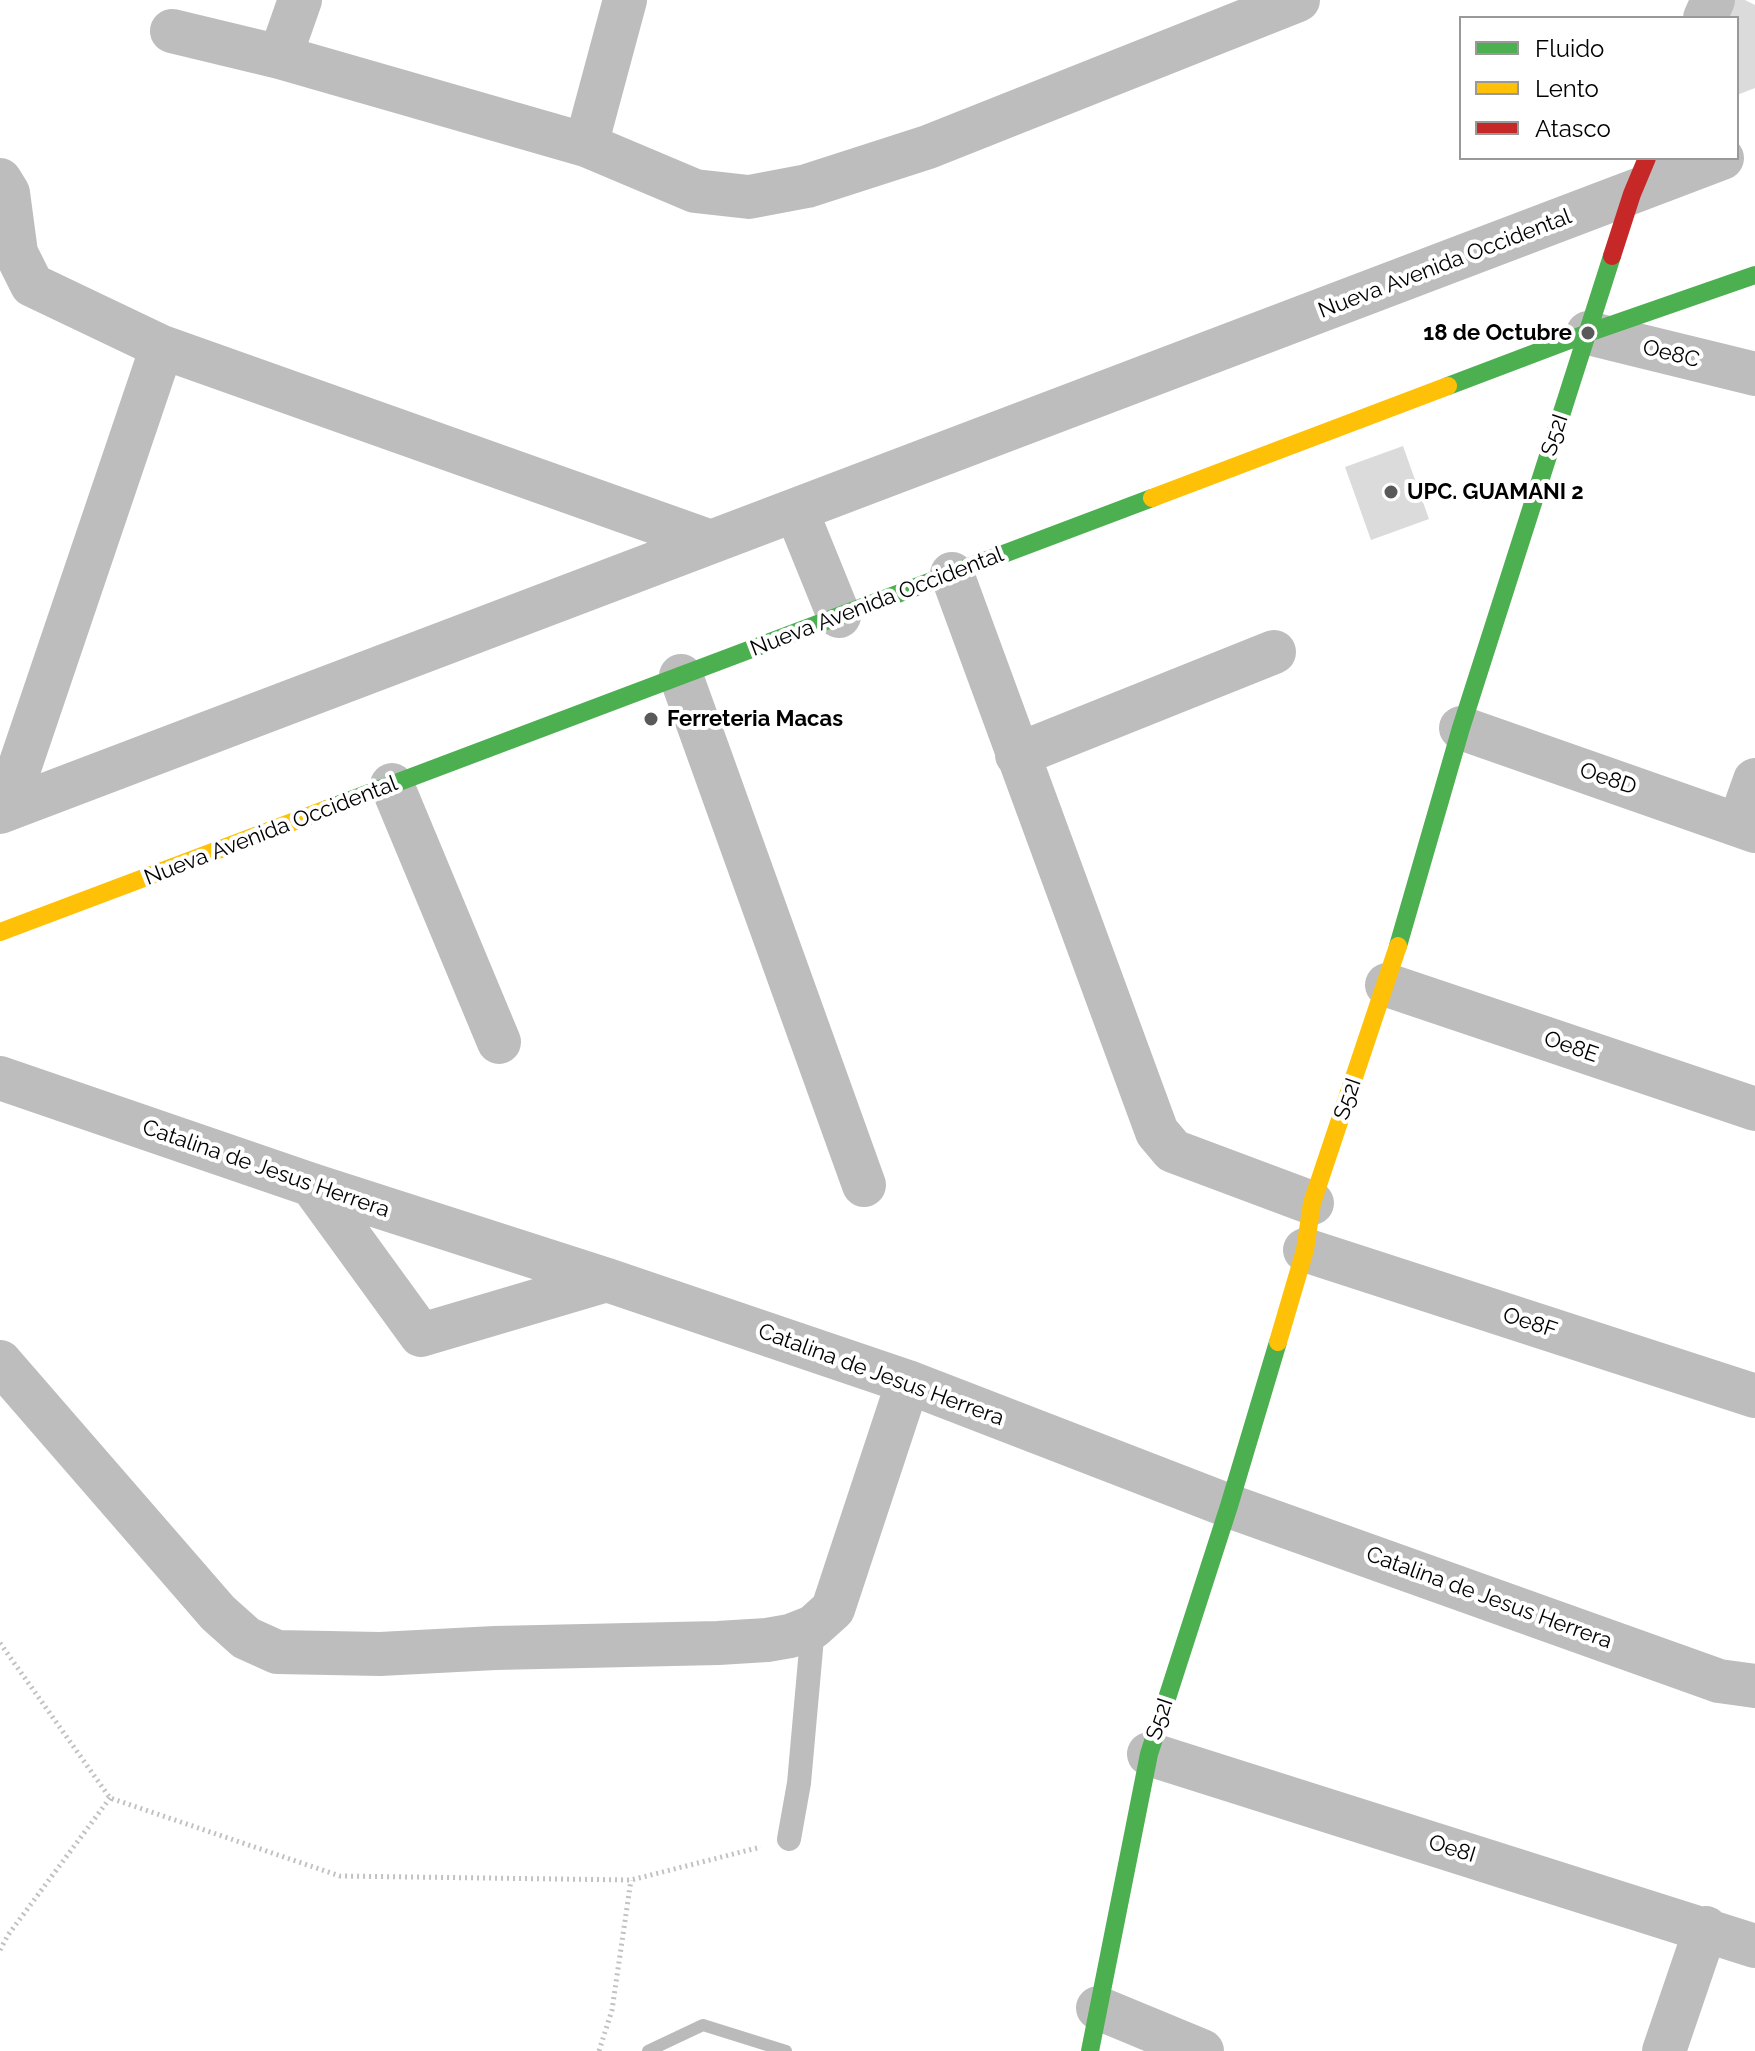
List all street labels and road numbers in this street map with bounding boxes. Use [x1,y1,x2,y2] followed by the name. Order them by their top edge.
[1315,203,1575,325] street label: Nueva Avenida Occidental
[1640,334,1702,374] street label: Oe8C
[1536,411,1574,459] street label: S52I
[747,541,1007,663] street label: Nueva Avenida Occidental
[1576,757,1640,801] street label: Oe8D
[141,770,401,892] street label: Nueva Avenida Occidental
[1540,1025,1602,1069] street label: Oe8E
[1329,1075,1367,1123] street label: S52I
[139,1114,393,1224] street label: Catalina de Jesus Herrera
[1500,1302,1560,1344] street label: Oe8F
[754,1318,1008,1432] street label: Catalina de Jesus Herrera
[1362,1541,1616,1655] street label: Catalina de Jesus Herrera
[1141,1695,1179,1743] street label: S52I
[1425,1829,1479,1869] street label: Oe8I

